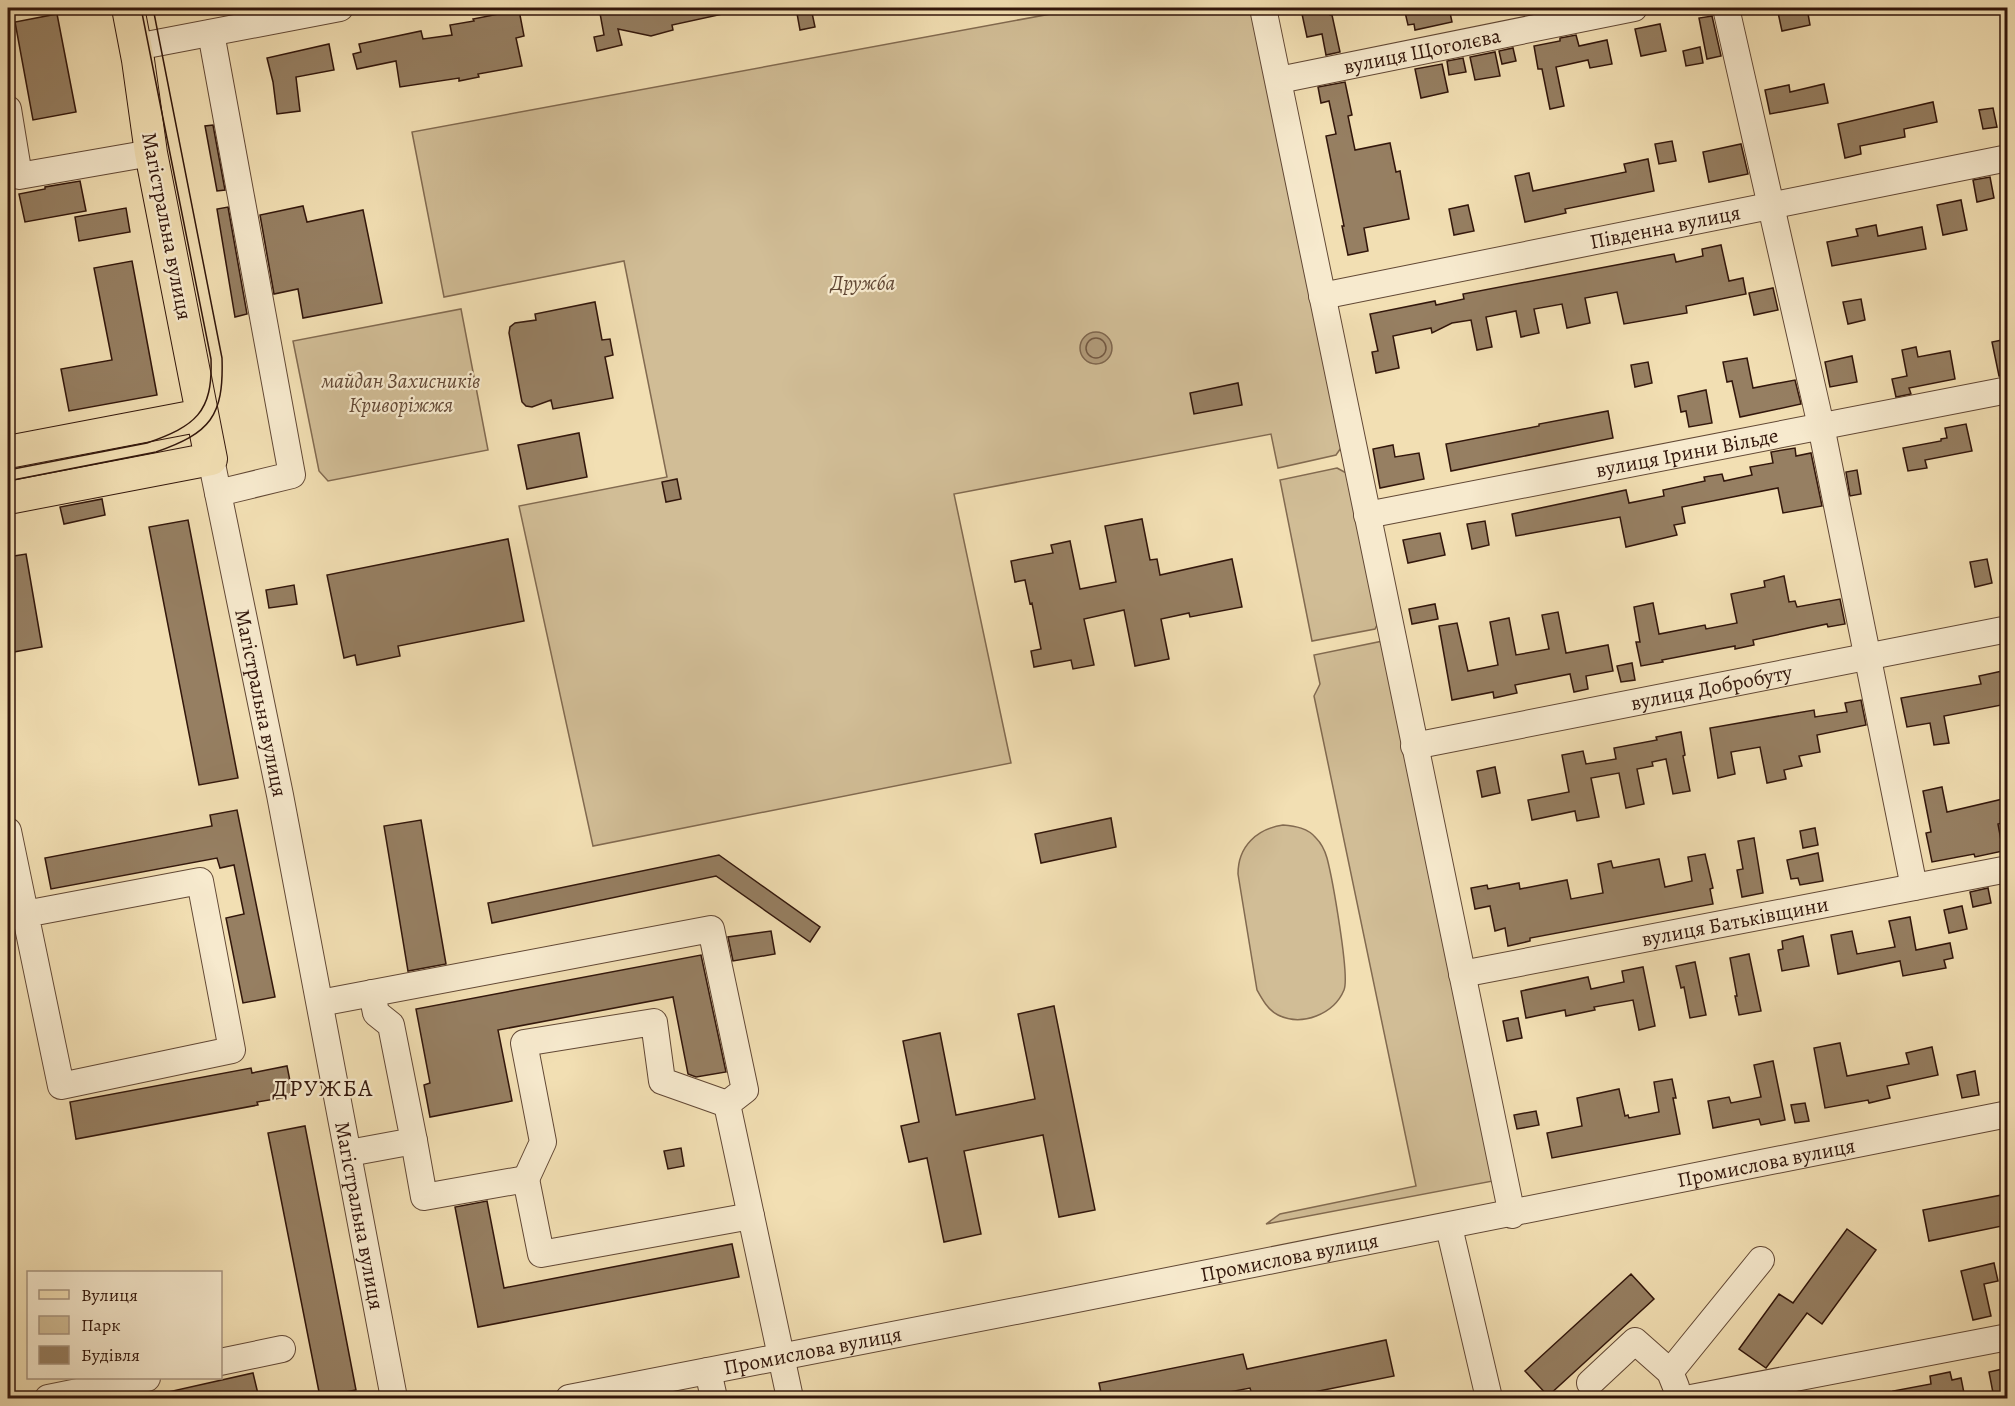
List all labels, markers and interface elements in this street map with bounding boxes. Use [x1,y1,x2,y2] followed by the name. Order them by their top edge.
[1341,21,1503,81] street label: вулиця Щоголєва
[135,130,199,322] street label: Магістральна вулиця
[1587,198,1743,256] street label: Південна вулиця
[829,269,896,297] park label: Дружба
[321,367,480,419] park label: майдан Захисників Криворіжжя
[1593,421,1781,484] street label: вулиця Ірини Вільде
[228,607,294,799] street label: Магістральна вулиця
[1628,658,1795,717] street label: вулиця Добробуту
[1639,890,1831,953] street label: вулиця Батьківщини
[272,1072,374,1104] district label: ДРУЖБА
[328,1119,391,1312] street label: Магістральна вулиця
[1675,1131,1858,1194] street label: Промислова вулиця
[1198,1226,1381,1289] street label: Промислова вулиця
[27,1271,222,1379] legend
[81,1283,138,1307] text: Вулиця
[81,1313,121,1337] text: Парк
[721,1320,904,1382] street label: Промислова вулиця
[81,1343,140,1367] text: Будівля

